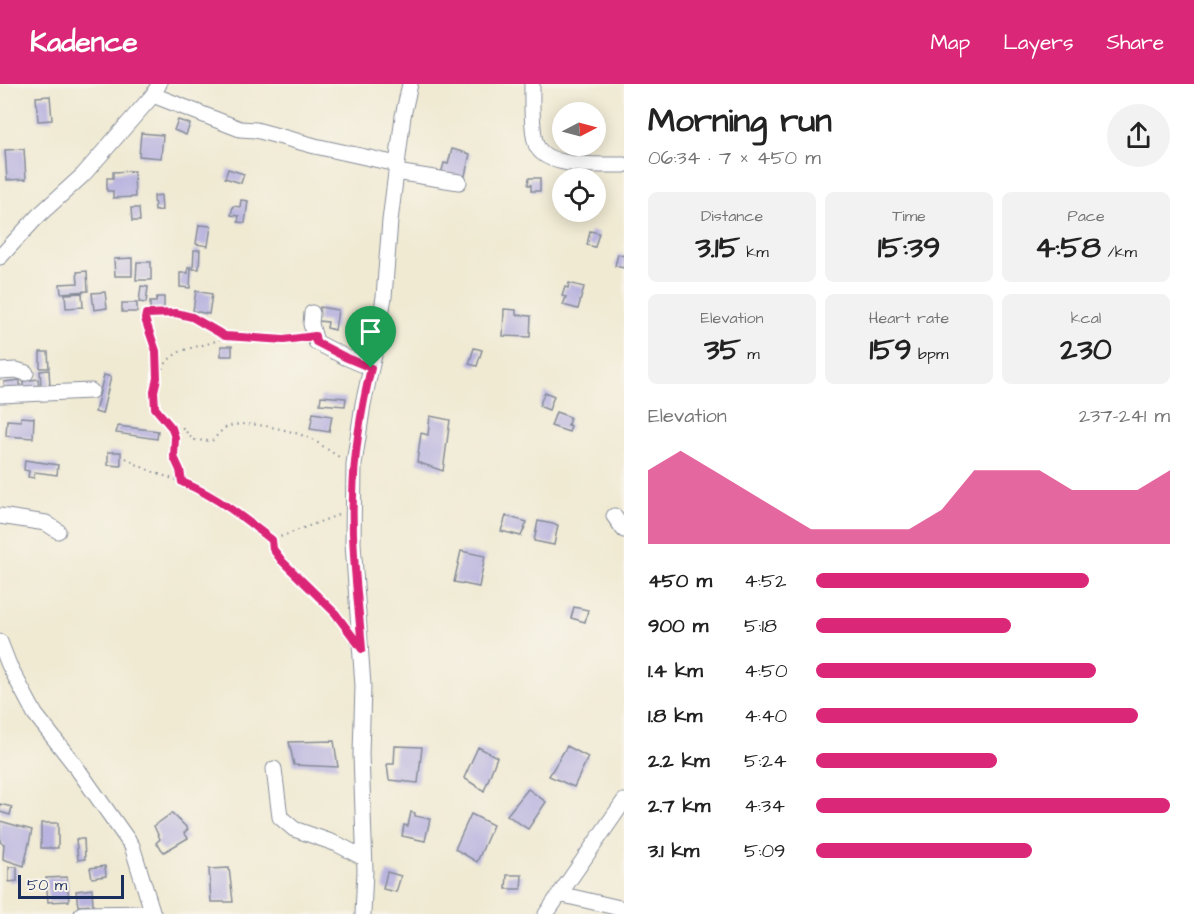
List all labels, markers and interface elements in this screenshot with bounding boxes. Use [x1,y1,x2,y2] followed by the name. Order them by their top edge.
[30,23,138,62] text: Kadence
[930,28,970,57] text: Map
[1003,28,1073,57] text: Layers
[1106,28,1164,57] text: Share
[648,98,832,144] text: Morning run
[552,102,606,156] north arrow
[552,102,606,222] map controls
[1107,104,1170,167] button: share
[648,144,821,172] text: 06:34 · 7 × 450 m
[552,168,606,222] button: locate
[701,205,763,227] text: Distance
[892,205,926,227] text: Time
[1067,205,1105,227] text: Pace
[695,227,740,269] text: 3.15
[878,227,940,269] text: 15:39
[1035,227,1101,269] text: 4:58
[740,241,769,263] text: km
[1101,241,1137,263] text: /km
[345,306,396,368] pin
[701,307,763,329] text: Elevation
[869,307,949,329] text: Heart rate
[1071,307,1101,329] text: kcal
[354,315,387,348] icon: arrive
[704,329,741,371] text: 35
[870,329,912,371] text: 159
[1060,329,1112,371] text: 230
[741,343,760,365] text: m
[912,343,948,365] text: bpm
[648,402,727,430] text: Elevation
[1079,402,1170,430] text: 237–241 m
[648,567,712,595] text: 450 m
[744,567,787,595] text: 4:52
[648,612,708,640] text: 900 m
[744,612,777,640] text: 5:18
[648,657,703,685] text: 1.4 km
[744,657,788,685] text: 4:50
[648,702,702,730] text: 1.8 km
[744,702,787,730] text: 4:40
[648,747,710,775] text: 2.2 km
[744,747,787,775] text: 5:24
[648,792,710,820] text: 2.7 km
[744,792,785,820] text: 4:34
[648,837,699,865] text: 3.1 km
[744,837,786,865] text: 5:09
[18,872,124,900] scale bar
[27,874,67,896] text: 50 m

